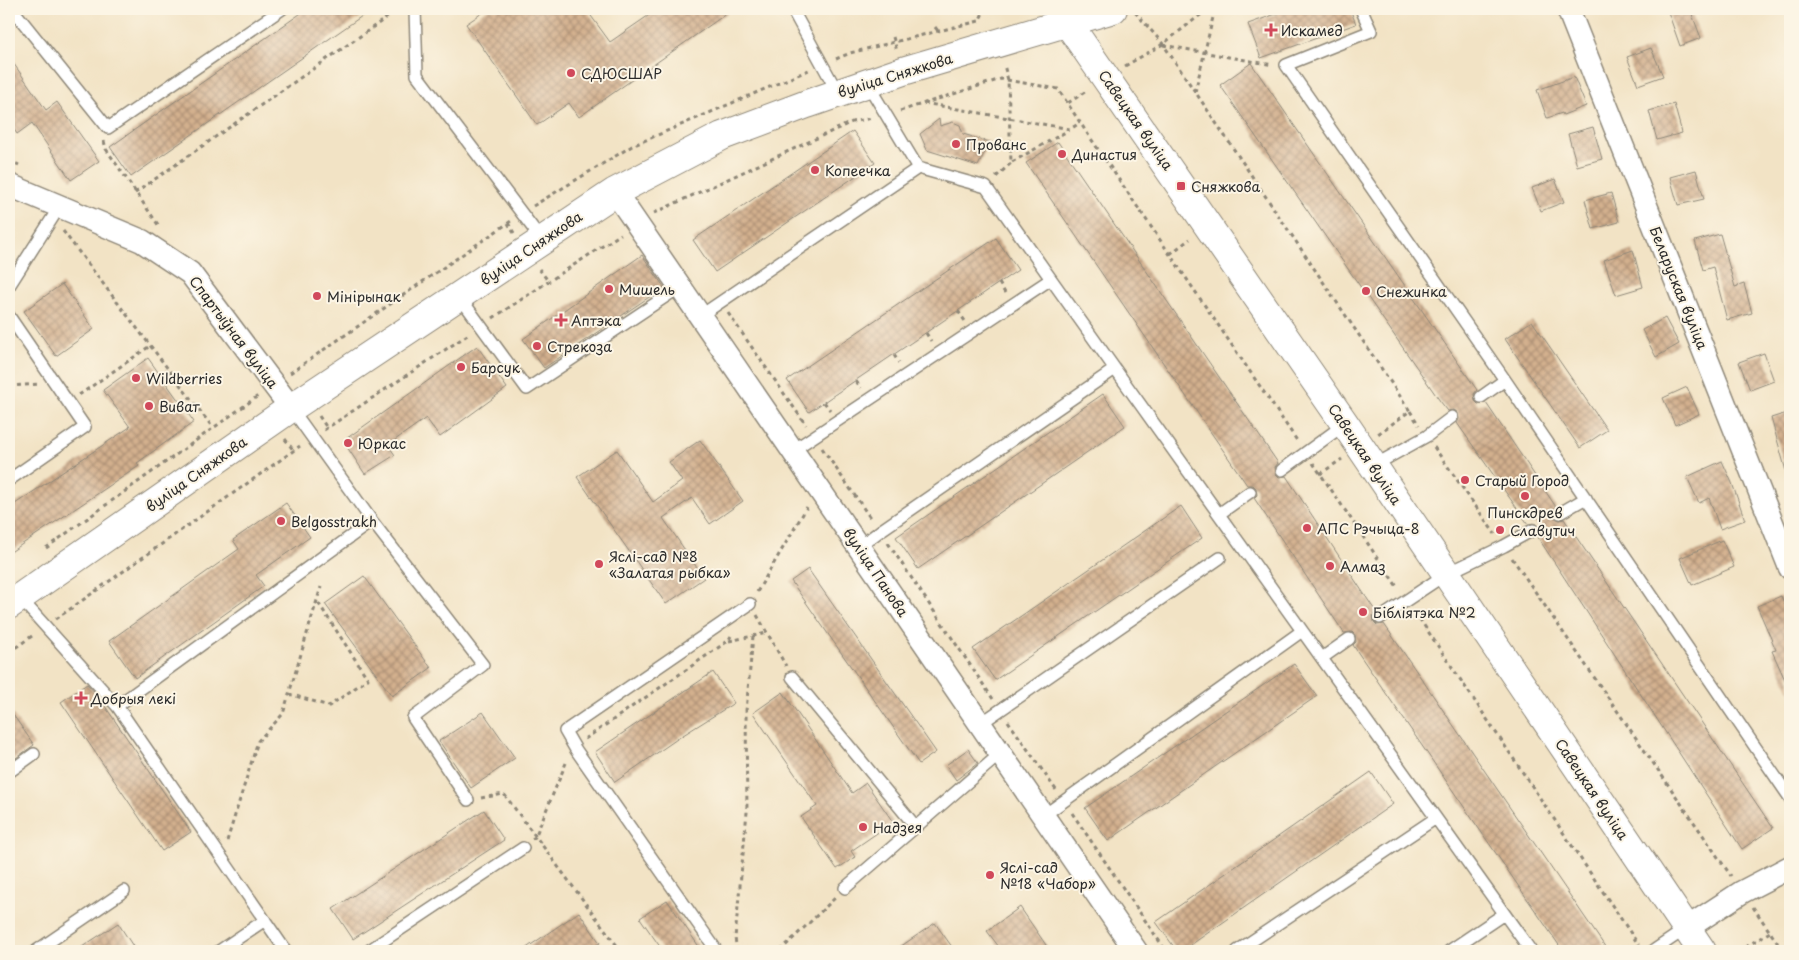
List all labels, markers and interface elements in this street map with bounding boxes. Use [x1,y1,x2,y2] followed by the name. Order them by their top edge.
[1281,20,1343,41] place label: Искамед
[1265,24,1277,36] marker: Искамед
[835,47,955,102] street label: вуліца Сняжкова
[581,63,662,84] place label: СДЮСШАР
[1094,66,1179,175] street label: Савецкая вуліца
[565,67,577,79] marker: СДЮСШАР
[966,134,1026,155] place label: Прованс
[950,138,962,150] marker: Прованс
[1071,144,1137,165] place label: Династия
[1056,148,1068,160] marker: Династия
[825,160,891,181] place label: Копеечка
[809,164,821,176] marker: Копеечка
[1191,176,1260,197] place label: Сняжкова
[1175,180,1187,192] marker: Сняжкова
[476,206,587,290] street label: вуліца Сняжкова
[1645,223,1713,353] street label: Беларуская вуліца
[185,271,284,393] street label: Спартыўная вуліца
[619,279,675,300] place label: Мишель
[1376,281,1447,302] place label: Снежинка
[603,283,615,295] marker: Мишель
[1360,285,1372,297] marker: Снежинка
[327,286,401,307] place label: Мінірынак
[311,290,323,302] marker: Мінірынак
[571,310,621,331] place label: Аптэка
[555,314,567,326] marker: Аптэка
[547,336,612,357] place label: Стрекоза
[531,340,543,352] marker: Стрекоза
[471,357,521,378] place label: Барсук
[455,361,467,373] marker: Барсук
[146,368,222,389] place label: Wildberries
[130,372,142,384] marker: Wildberries
[159,396,201,417] place label: Виват
[1323,399,1407,509] street label: Савецкая вуліца
[143,400,155,412] marker: Виват
[141,431,251,517] street label: вуліца Сняжкова
[358,433,406,454] place label: Юркас
[342,437,354,449] marker: Юркас
[1475,470,1569,491] place label: Старый Город
[1459,474,1471,486] marker: Старый Город
[1519,490,1531,502] marker: Пинскдрев
[1487,502,1563,523] place label: Пинскдрев
[291,511,377,532] place label: Belgosstrakh
[275,515,287,527] marker: Belgosstrakh
[1317,518,1419,539] place label: АПС Рэчыца-8
[1510,520,1575,541] place label: Славутич
[1301,522,1313,534] marker: АПС Рэчыца-8
[838,523,914,621] street label: вуліца Панова
[1494,524,1506,536] marker: Славутич
[609,546,731,583] place label: Яслі-сад №8 «Залатая рыбка»
[1340,556,1386,577] place label: Алмаз
[593,558,605,570] marker: Яслі-сад №8 «Залатая рыбка»
[1324,560,1336,572] marker: Алмаз
[1373,602,1476,623] place label: Бібліятэка №2
[1357,606,1369,618] marker: Бібліятэка №2
[90,688,176,709] place label: Добрыя лекі
[75,692,87,704] marker: Добрыя лекі
[1550,734,1634,844] street label: Савецкая вуліца
[873,817,922,838] place label: Надзея
[857,821,869,833] marker: Надзея
[1000,857,1096,894] place label: Яслі-сад №18 «Чабор»
[984,869,996,881] marker: Яслі-сад №18 «Чабор»

